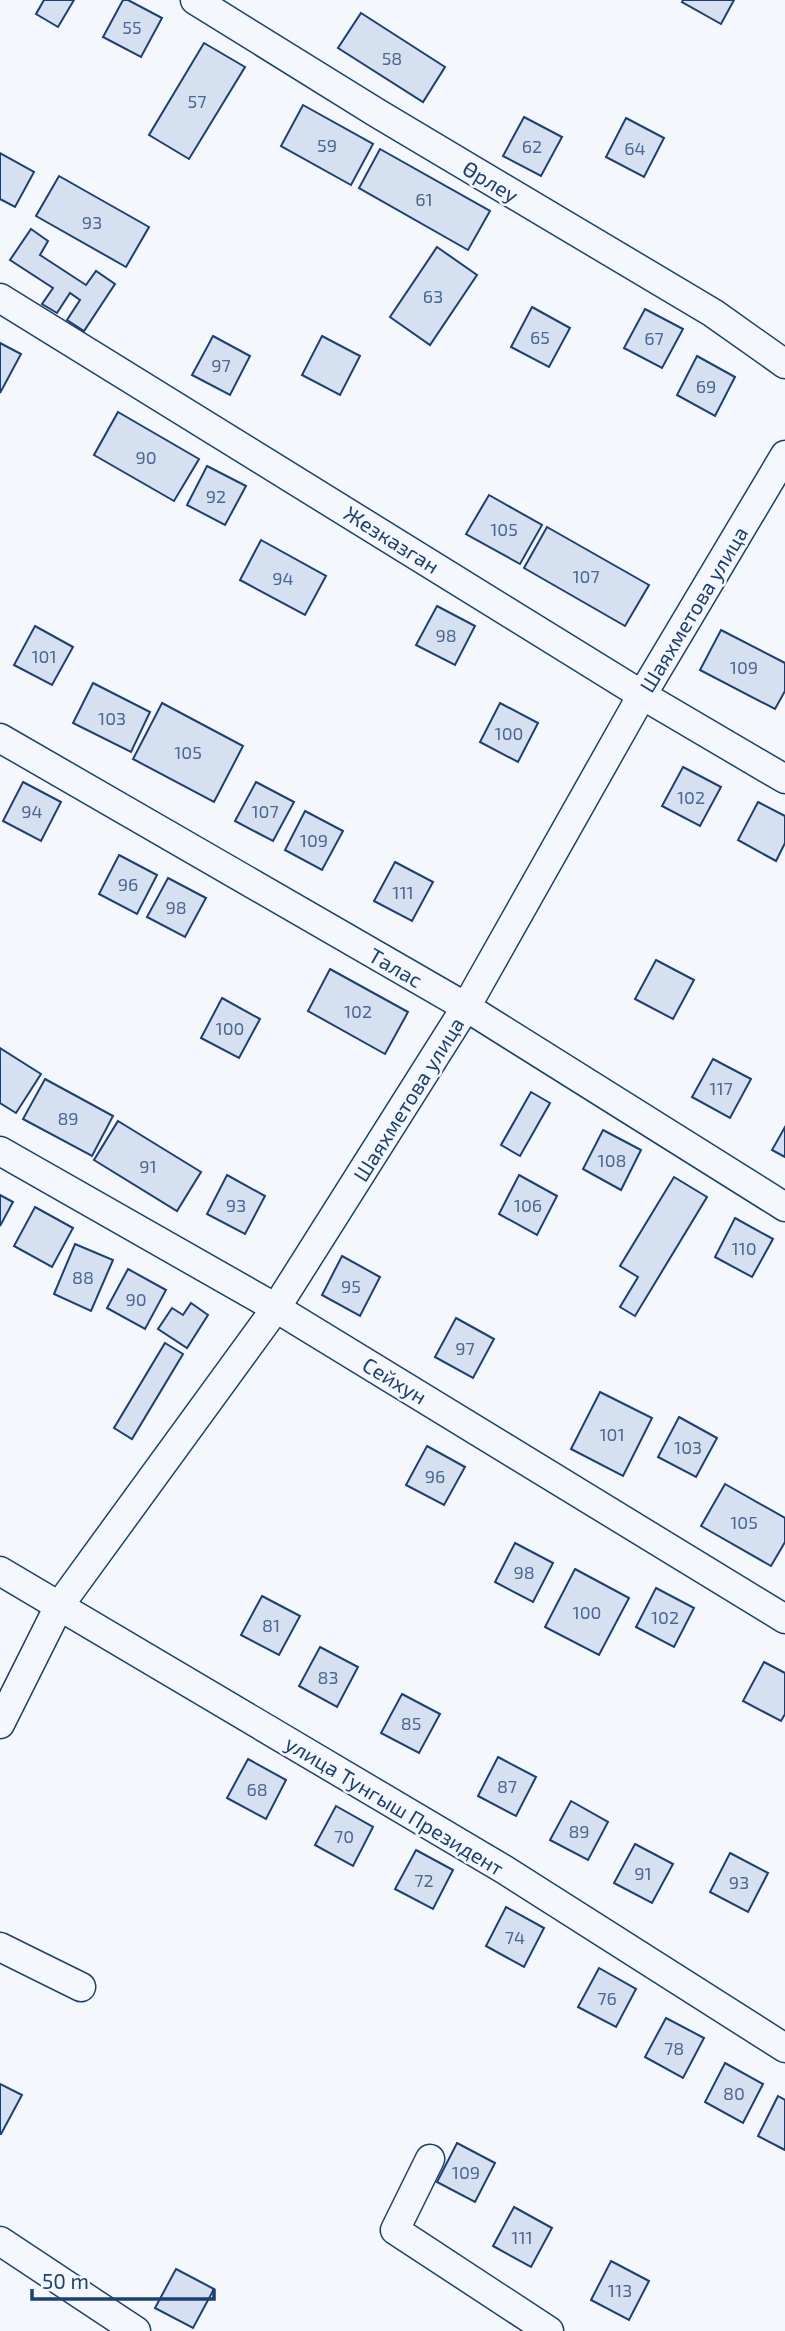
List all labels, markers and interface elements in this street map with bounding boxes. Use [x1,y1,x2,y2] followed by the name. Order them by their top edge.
[122,16,142,38] house number: 55
[382,47,402,69] house number: 58
[188,90,206,112] house number: 57
[317,134,337,156] house number: 59
[522,135,542,157] house number: 62
[624,137,646,159] house number: 64
[458,155,523,208] street label: Өрлеу
[415,188,433,210] house number: 61
[82,211,102,233] house number: 93
[423,285,443,307] house number: 63
[530,326,550,348] house number: 65
[644,327,664,349] house number: 67
[211,354,231,376] house number: 97
[696,375,716,397] house number: 69
[135,446,157,468] house number: 90
[206,485,226,507] house number: 92
[340,500,444,578] street label: Жезказган
[490,518,518,540] house number: 105
[634,522,753,697] street label: Шаяхметова улица
[572,565,600,587] house number: 107
[272,567,294,589] house number: 94
[435,624,457,646] house number: 98
[31,645,57,667] house number: 101
[730,656,758,678] house number: 109
[98,707,126,729] house number: 103
[495,722,523,744] house number: 100
[174,741,202,763] house number: 105
[677,786,705,808] house number: 102
[21,800,43,822] house number: 94
[251,800,279,822] house number: 107
[300,829,328,851] house number: 109
[118,873,138,895] house number: 96
[392,881,414,903] house number: 111
[165,896,187,918] house number: 98
[365,942,427,992] street label: Талас
[344,1000,372,1022] house number: 102
[347,1012,470,1186] street label: Шаяхметова улица
[216,1017,244,1039] house number: 100
[709,1077,733,1099] house number: 117
[57,1107,79,1129] house number: 89
[598,1149,626,1171] house number: 108
[139,1155,157,1177] house number: 91
[226,1194,246,1216] house number: 93
[514,1194,542,1216] house number: 106
[731,1237,757,1259] house number: 110
[72,1266,94,1288] house number: 88
[341,1275,361,1297] house number: 95
[125,1288,147,1310] house number: 90
[455,1337,475,1359] house number: 97
[358,1351,431,1410] street label: Сейхун
[599,1423,625,1445] house number: 101
[674,1436,702,1458] house number: 103
[425,1465,445,1487] house number: 96
[730,1511,758,1533] house number: 105
[513,1561,535,1583] house number: 98
[573,1601,601,1623] house number: 100
[651,1606,679,1628] house number: 102
[262,1614,280,1636] house number: 81
[318,1666,338,1688] house number: 83
[401,1712,421,1734] house number: 85
[281,1730,509,1881] street label: улица Тунгыш Президент
[497,1775,517,1797] house number: 87
[246,1778,268,1800] house number: 68
[568,1820,590,1842] house number: 89
[334,1825,354,1847] house number: 70
[634,1862,652,1884] house number: 91
[414,1869,434,1891] house number: 72
[729,1871,749,1893] house number: 93
[505,1926,525,1948] house number: 74
[597,1987,617,2009] house number: 76
[664,2037,684,2059] house number: 78
[723,2082,745,2104] house number: 80
[452,2161,480,2183] house number: 109
[511,2226,533,2248] house number: 111
[32,2258,214,2302] scale bar
[42,2268,89,2293] text: 50 m
[608,2279,632,2301] house number: 113

